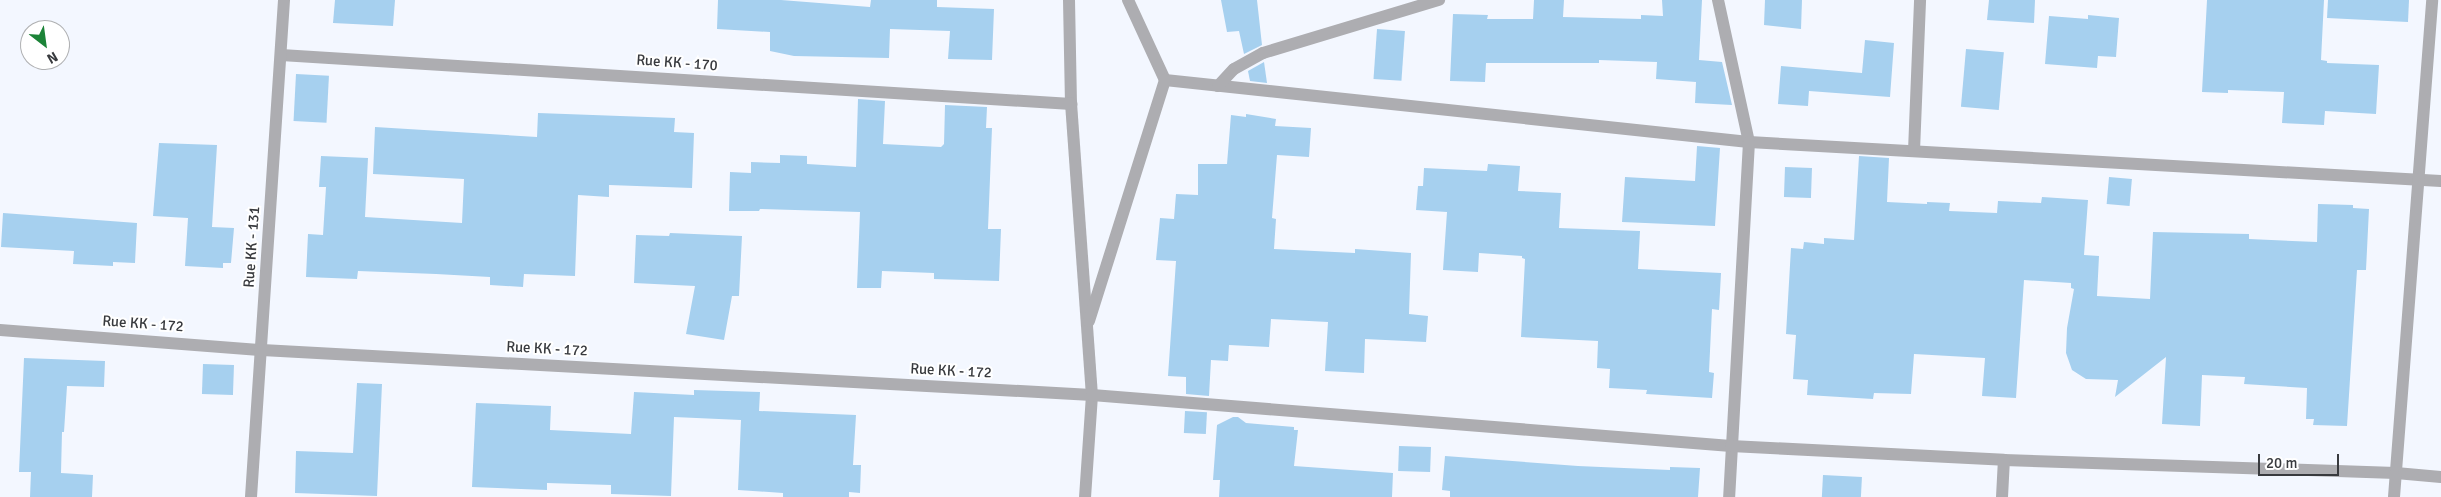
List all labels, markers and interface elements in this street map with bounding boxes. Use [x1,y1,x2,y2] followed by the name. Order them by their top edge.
[20,20,70,70] north arrow
[44,48,61,67] text: N
[636,51,718,75] street label: Rue KK - 170
[240,206,264,288] street label: Rue KK - 131
[102,312,184,336] street label: Rue KK - 172
[506,338,588,360] street label: Rue KK - 172
[910,360,992,382] street label: Rue KK - 172
[2261,444,2342,476] scale bar
[2266,454,2297,472] text: 20 m

